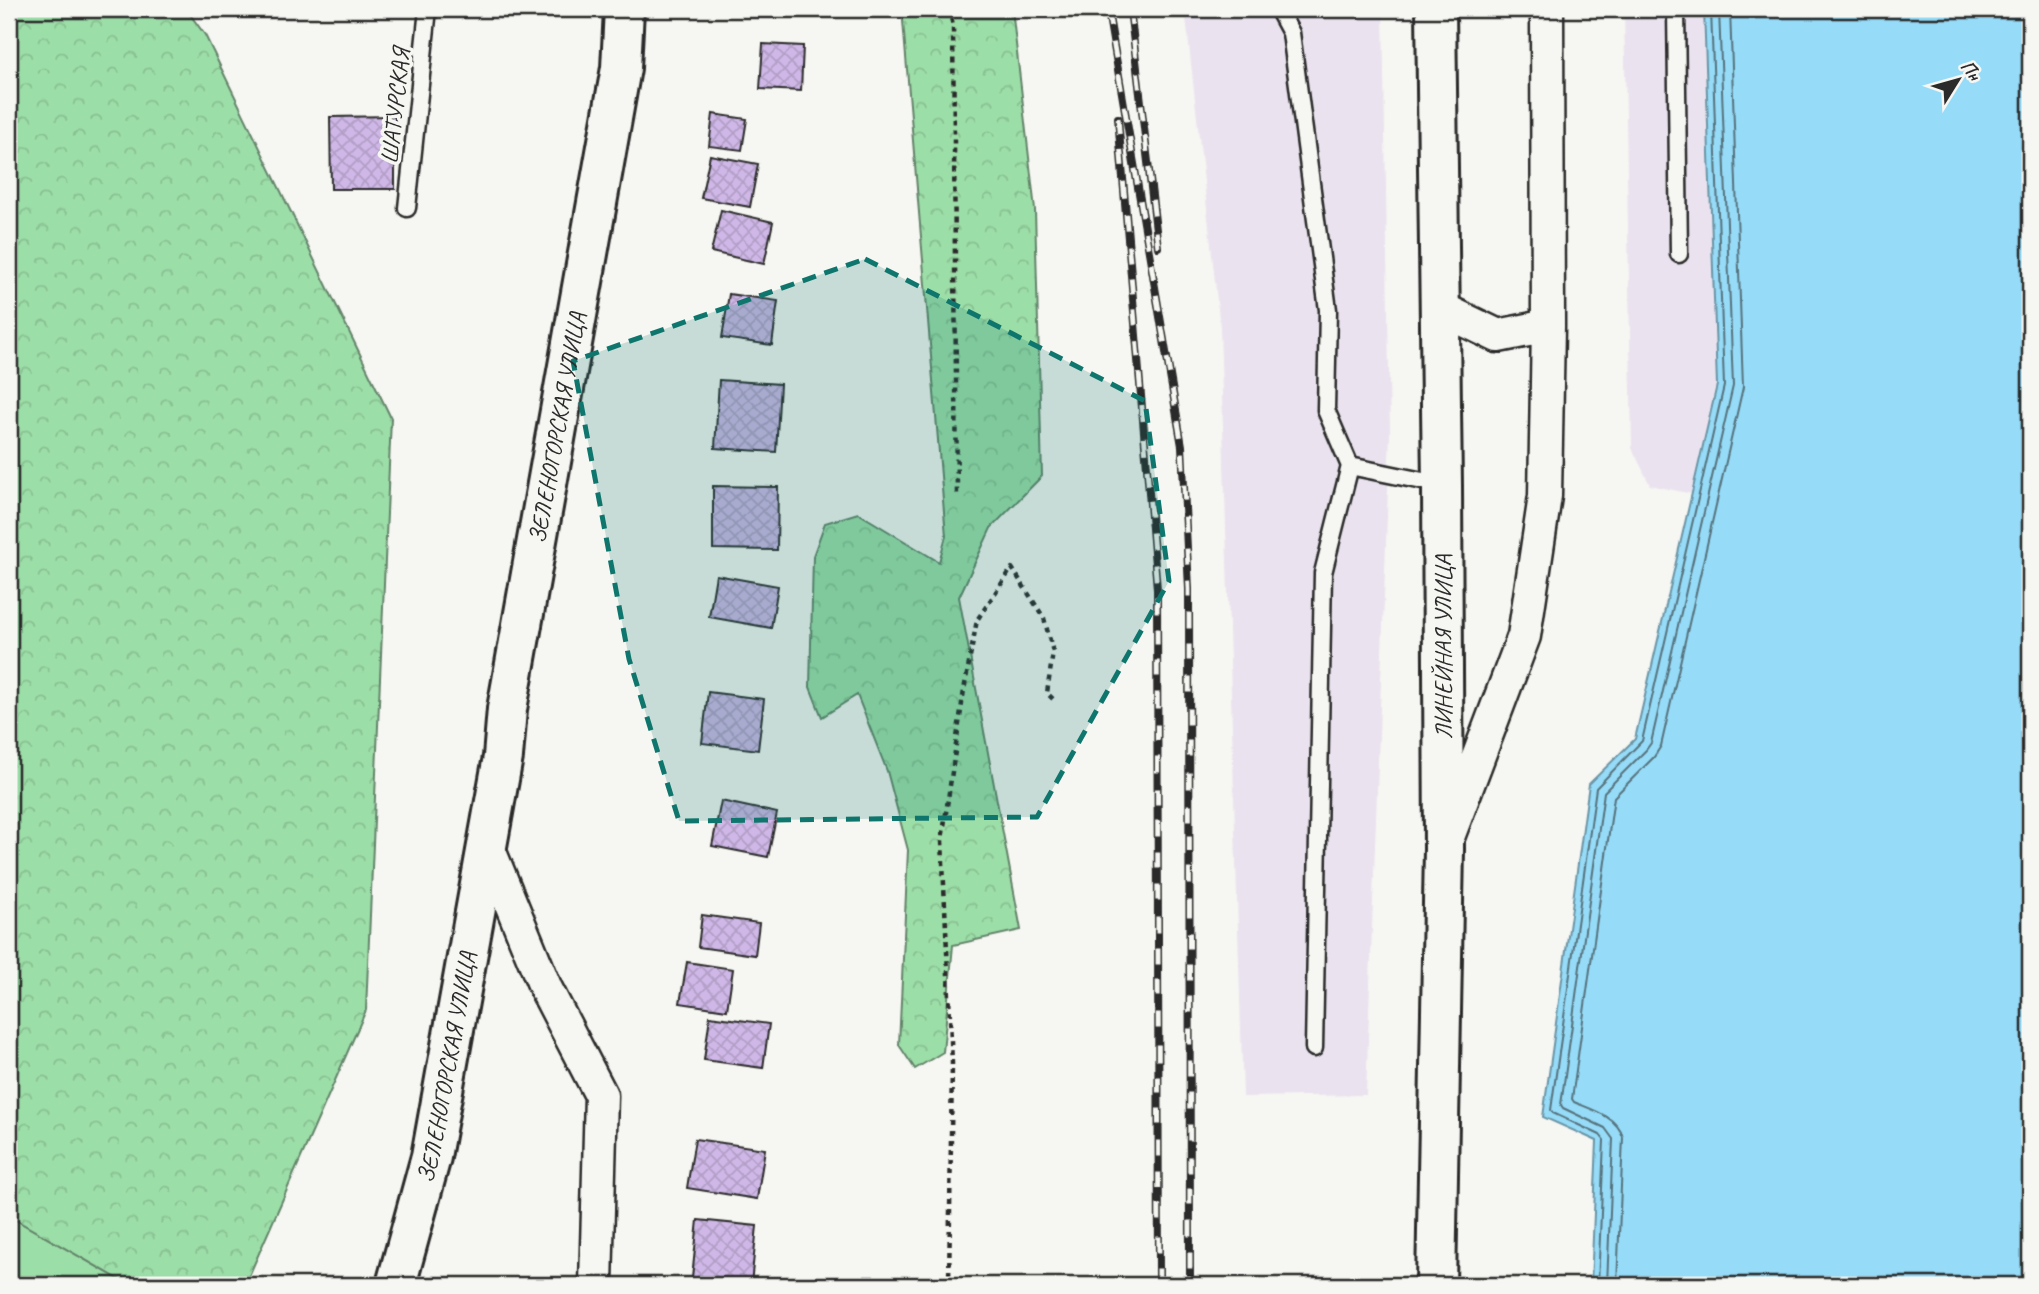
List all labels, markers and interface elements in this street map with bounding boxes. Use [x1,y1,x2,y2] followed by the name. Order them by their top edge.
[374,43,416,165] street label: ШАТУРСКАЯ
[1924,46,1994,116] north arrow
[1955,55,1987,87] text: Пн
[522,309,592,546] street label: ЗЕЛЕНОГОРСКАЯ УЛИЦА
[1428,554,1458,739] street label: ЛИНЕЙНАЯ УЛИЦА
[410,948,483,1186] street label: ЗЕЛЕНОГОРСКАЯ УЛИЦА

